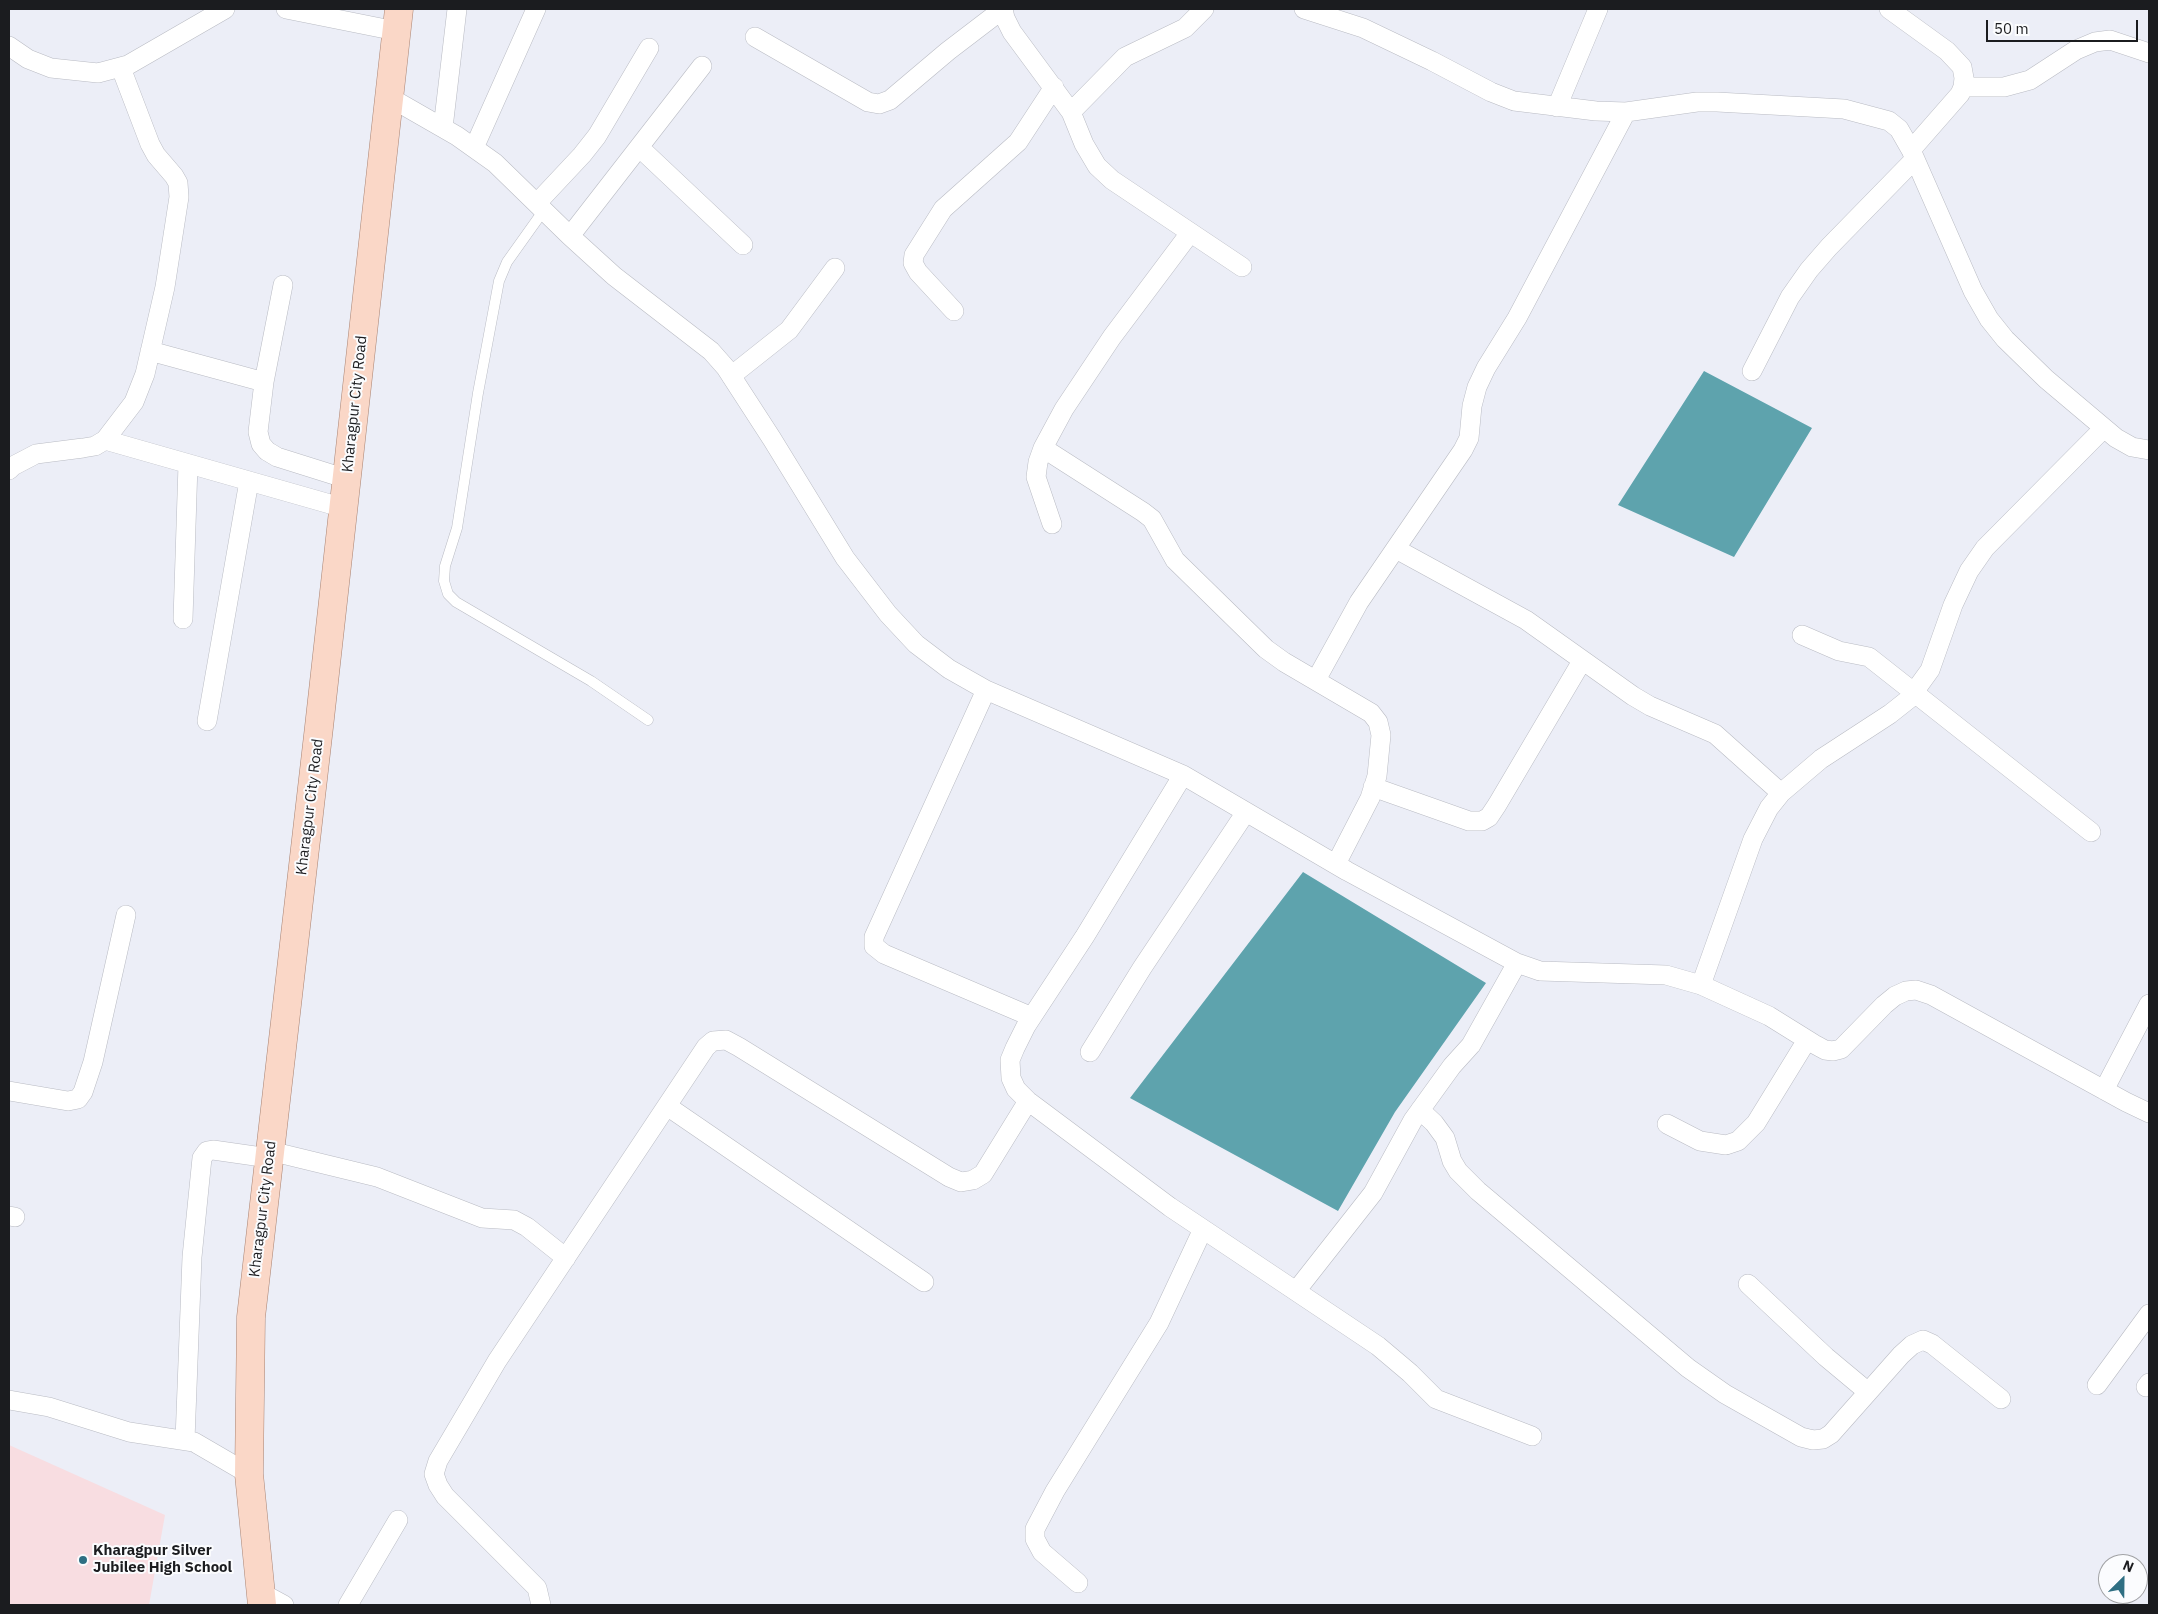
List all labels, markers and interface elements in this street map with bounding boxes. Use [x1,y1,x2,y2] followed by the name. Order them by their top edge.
[1988,10,2140,42] scale bar
[1994,19,2029,38] text: 50 m
[339,335,371,473] street label: Kharagpur City Road
[293,738,327,876] street label: Kharagpur City Road
[246,1140,280,1278] street label: Kharagpur City Road
[93,1542,232,1577] place label: Kharagpur Silver Jubilee High School
[77,1554,89,1566] marker: Kharagpur Silver Jubilee High School
[2098,1554,2148,1604] north arrow
[2120,1556,2137,1576] text: N

